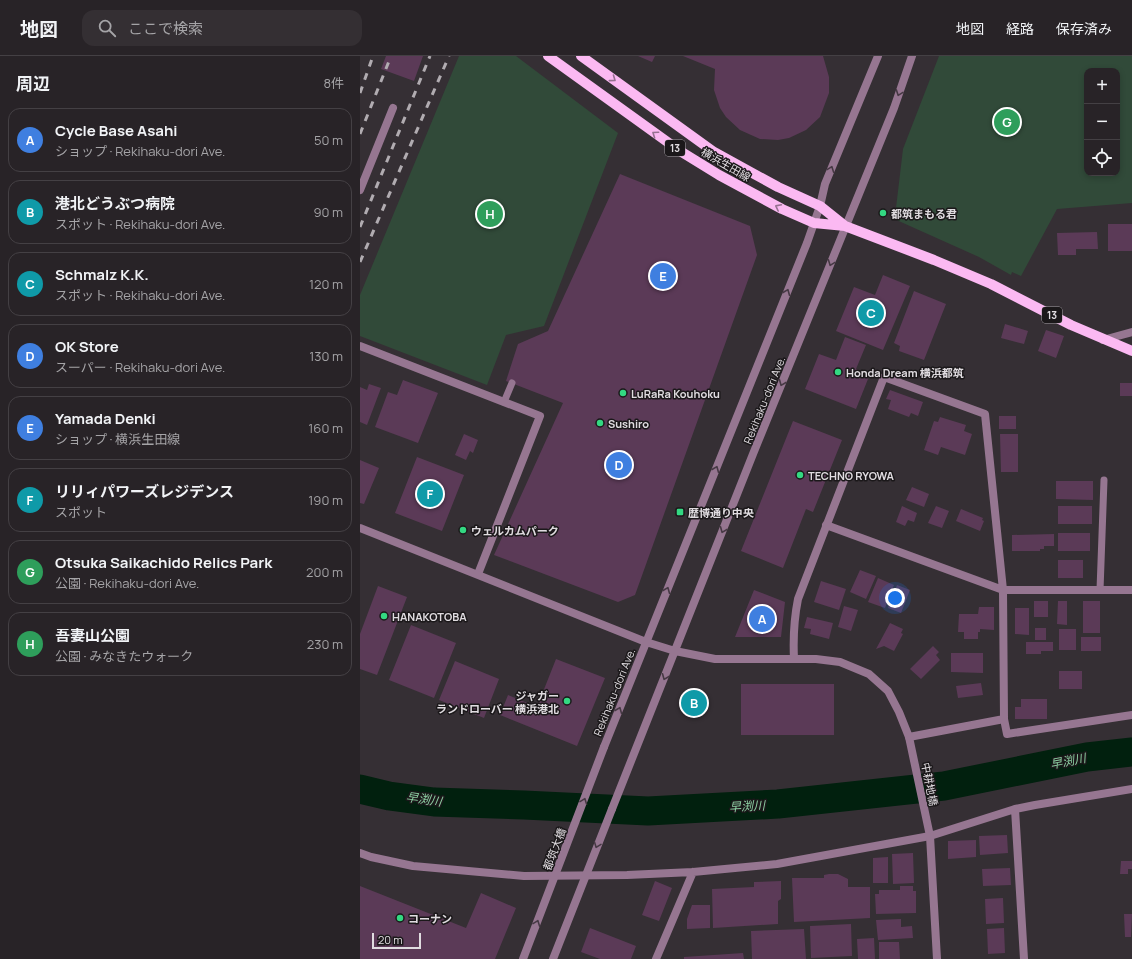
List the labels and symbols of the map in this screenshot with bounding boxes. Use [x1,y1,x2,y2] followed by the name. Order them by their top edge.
[608,74,615,81] one-way arrow
[895,89,904,96] one-way arrow
[994,107,1020,137] pin: G
[652,131,659,138] one-way arrow
[665,140,685,156] road number: 13
[698,144,754,184] street label: 横浜生田線
[827,165,835,172] one-way arrow
[477,199,503,229] pin: H
[775,204,783,212] one-way arrow
[891,206,957,221] place label: 都筑まもる君
[878,208,888,218] marker: 都筑まもる君
[827,259,835,266] one-way arrow
[650,261,676,291] pin: E
[782,289,790,296] one-way arrow
[858,298,884,328] pin: C
[1042,307,1062,323] road number: 13
[740,354,788,446] street label: Rekihaku-dori Ave.
[846,365,964,380] place label: Honda Dream 横浜都筑
[833,367,843,377] marker: Honda Dream 横浜都筑
[779,380,787,387] one-way arrow
[631,386,720,401] place label: LuRaRa Kouhoku
[618,388,628,398] marker: LuRaRa Kouhoku
[608,416,649,431] place label: Sushiro
[595,418,605,428] marker: Sushiro
[606,450,632,480] pin: D
[711,466,719,474] one-way arrow
[808,468,895,483] place label: TECHNO RYOWA
[795,470,805,480] marker: TECHNO RYOWA
[417,479,443,509] pin: F
[688,505,754,520] place label: 歴博通り中央
[675,507,685,517] marker: 歴博通り中央
[471,523,559,538] place label: ウェルカムパーク
[458,525,468,535] marker: ウェルカムパーク
[720,526,728,533] one-way arrow
[662,586,670,594] one-way arrow
[885,588,905,608] your location
[749,604,775,634] pin: A
[392,609,467,624] place label: HANAKOTOBA
[379,611,389,621] marker: HANAKOTOBA
[590,646,638,738] street label: Rekihaku-dori Ave.
[662,672,670,680] one-way arrow
[436,688,559,716] place label: ジャガー ランドローバー 横浜港北
[681,688,707,718] pin: B
[562,696,572,706] marker: ジャガー ランドローバー 横浜港北
[614,707,622,714] one-way arrow
[1049,749,1089,773] water label: 早渕川
[918,761,942,807] street label: 中耕地橋
[405,788,445,810] water label: 早渕川
[729,796,767,815] water label: 早渕川
[579,798,587,805] one-way arrow
[539,826,569,872] street label: 都筑大橋
[594,842,602,849] one-way arrow
[408,911,452,926] place label: コーナン
[395,913,405,923] marker: コーナン
[532,919,540,927] one-way arrow
[372,931,421,950] scale bar

